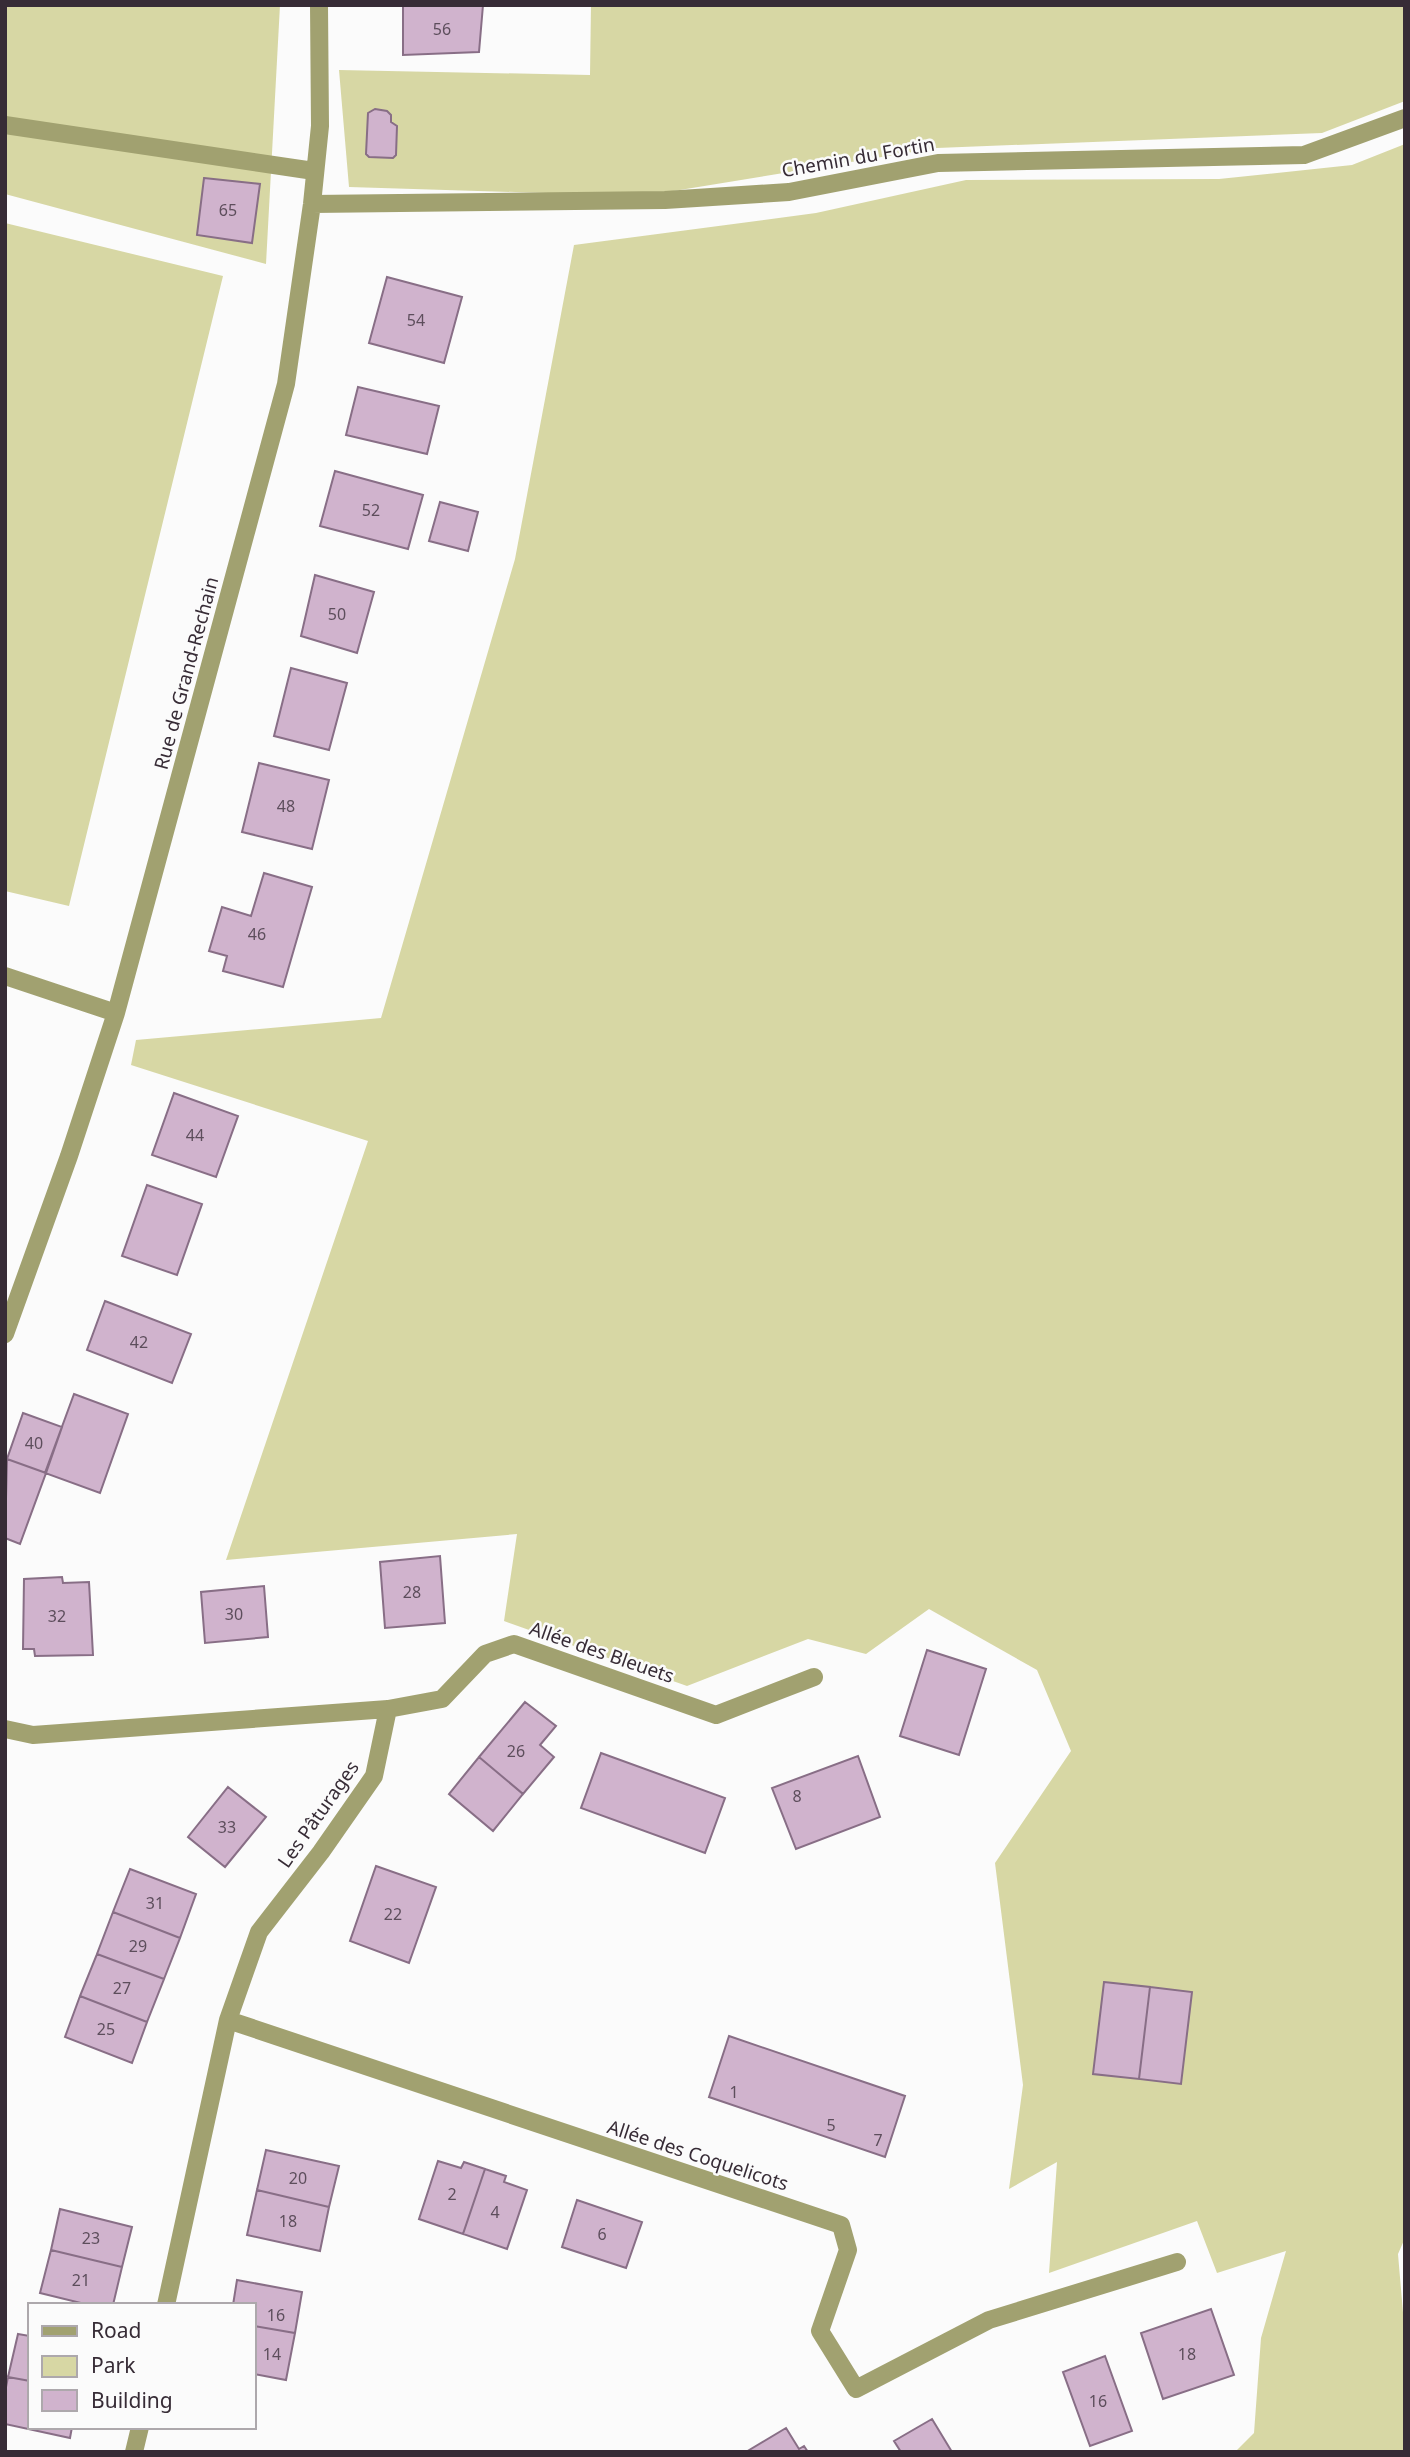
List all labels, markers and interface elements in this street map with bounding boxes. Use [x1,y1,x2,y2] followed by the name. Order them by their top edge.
[433,18,451,40] house number: 56
[779,131,937,183] street label: Chemin du Fortin
[219,199,237,221] house number: 65
[407,309,425,331] house number: 54
[362,499,380,521] house number: 52
[148,574,224,772] street label: Rue de Grand-Rechain
[328,603,346,625] house number: 50
[277,795,295,817] house number: 48
[248,923,266,945] house number: 46
[186,1124,204,1146] house number: 44
[130,1331,148,1353] house number: 42
[25,1432,43,1454] house number: 40
[403,1581,421,1603] house number: 28
[225,1603,243,1625] house number: 30
[48,1605,66,1627] house number: 32
[526,1615,678,1689] street label: Allée des Bleuets
[507,1740,525,1762] house number: 26
[271,1755,365,1873] street label: Les Pâturages
[792,1785,802,1807] house number: 8
[218,1816,236,1838] house number: 33
[146,1892,164,1914] house number: 31
[384,1903,402,1925] house number: 22
[129,1935,147,1957] house number: 29
[113,1977,131,1999] house number: 27
[97,2018,115,2040] house number: 25
[729,2081,739,2103] house number: 1
[604,2113,792,2197] street label: Allée des Coquelicots
[826,2114,836,2136] house number: 5
[873,2129,883,2151] house number: 7
[289,2167,307,2189] house number: 20
[447,2183,457,2205] house number: 2
[490,2201,500,2223] house number: 4
[279,2210,297,2232] house number: 18
[597,2223,607,2245] house number: 6
[82,2227,100,2249] house number: 23
[72,2269,90,2291] house number: 21
[28,2303,256,2429] legend
[267,2304,285,2326] house number: 16
[91,2316,141,2344] text: Road
[263,2343,281,2365] house number: 14
[1178,2343,1196,2365] house number: 18
[91,2351,136,2379] text: Park
[91,2386,173,2414] text: Building
[1089,2390,1107,2412] house number: 16

